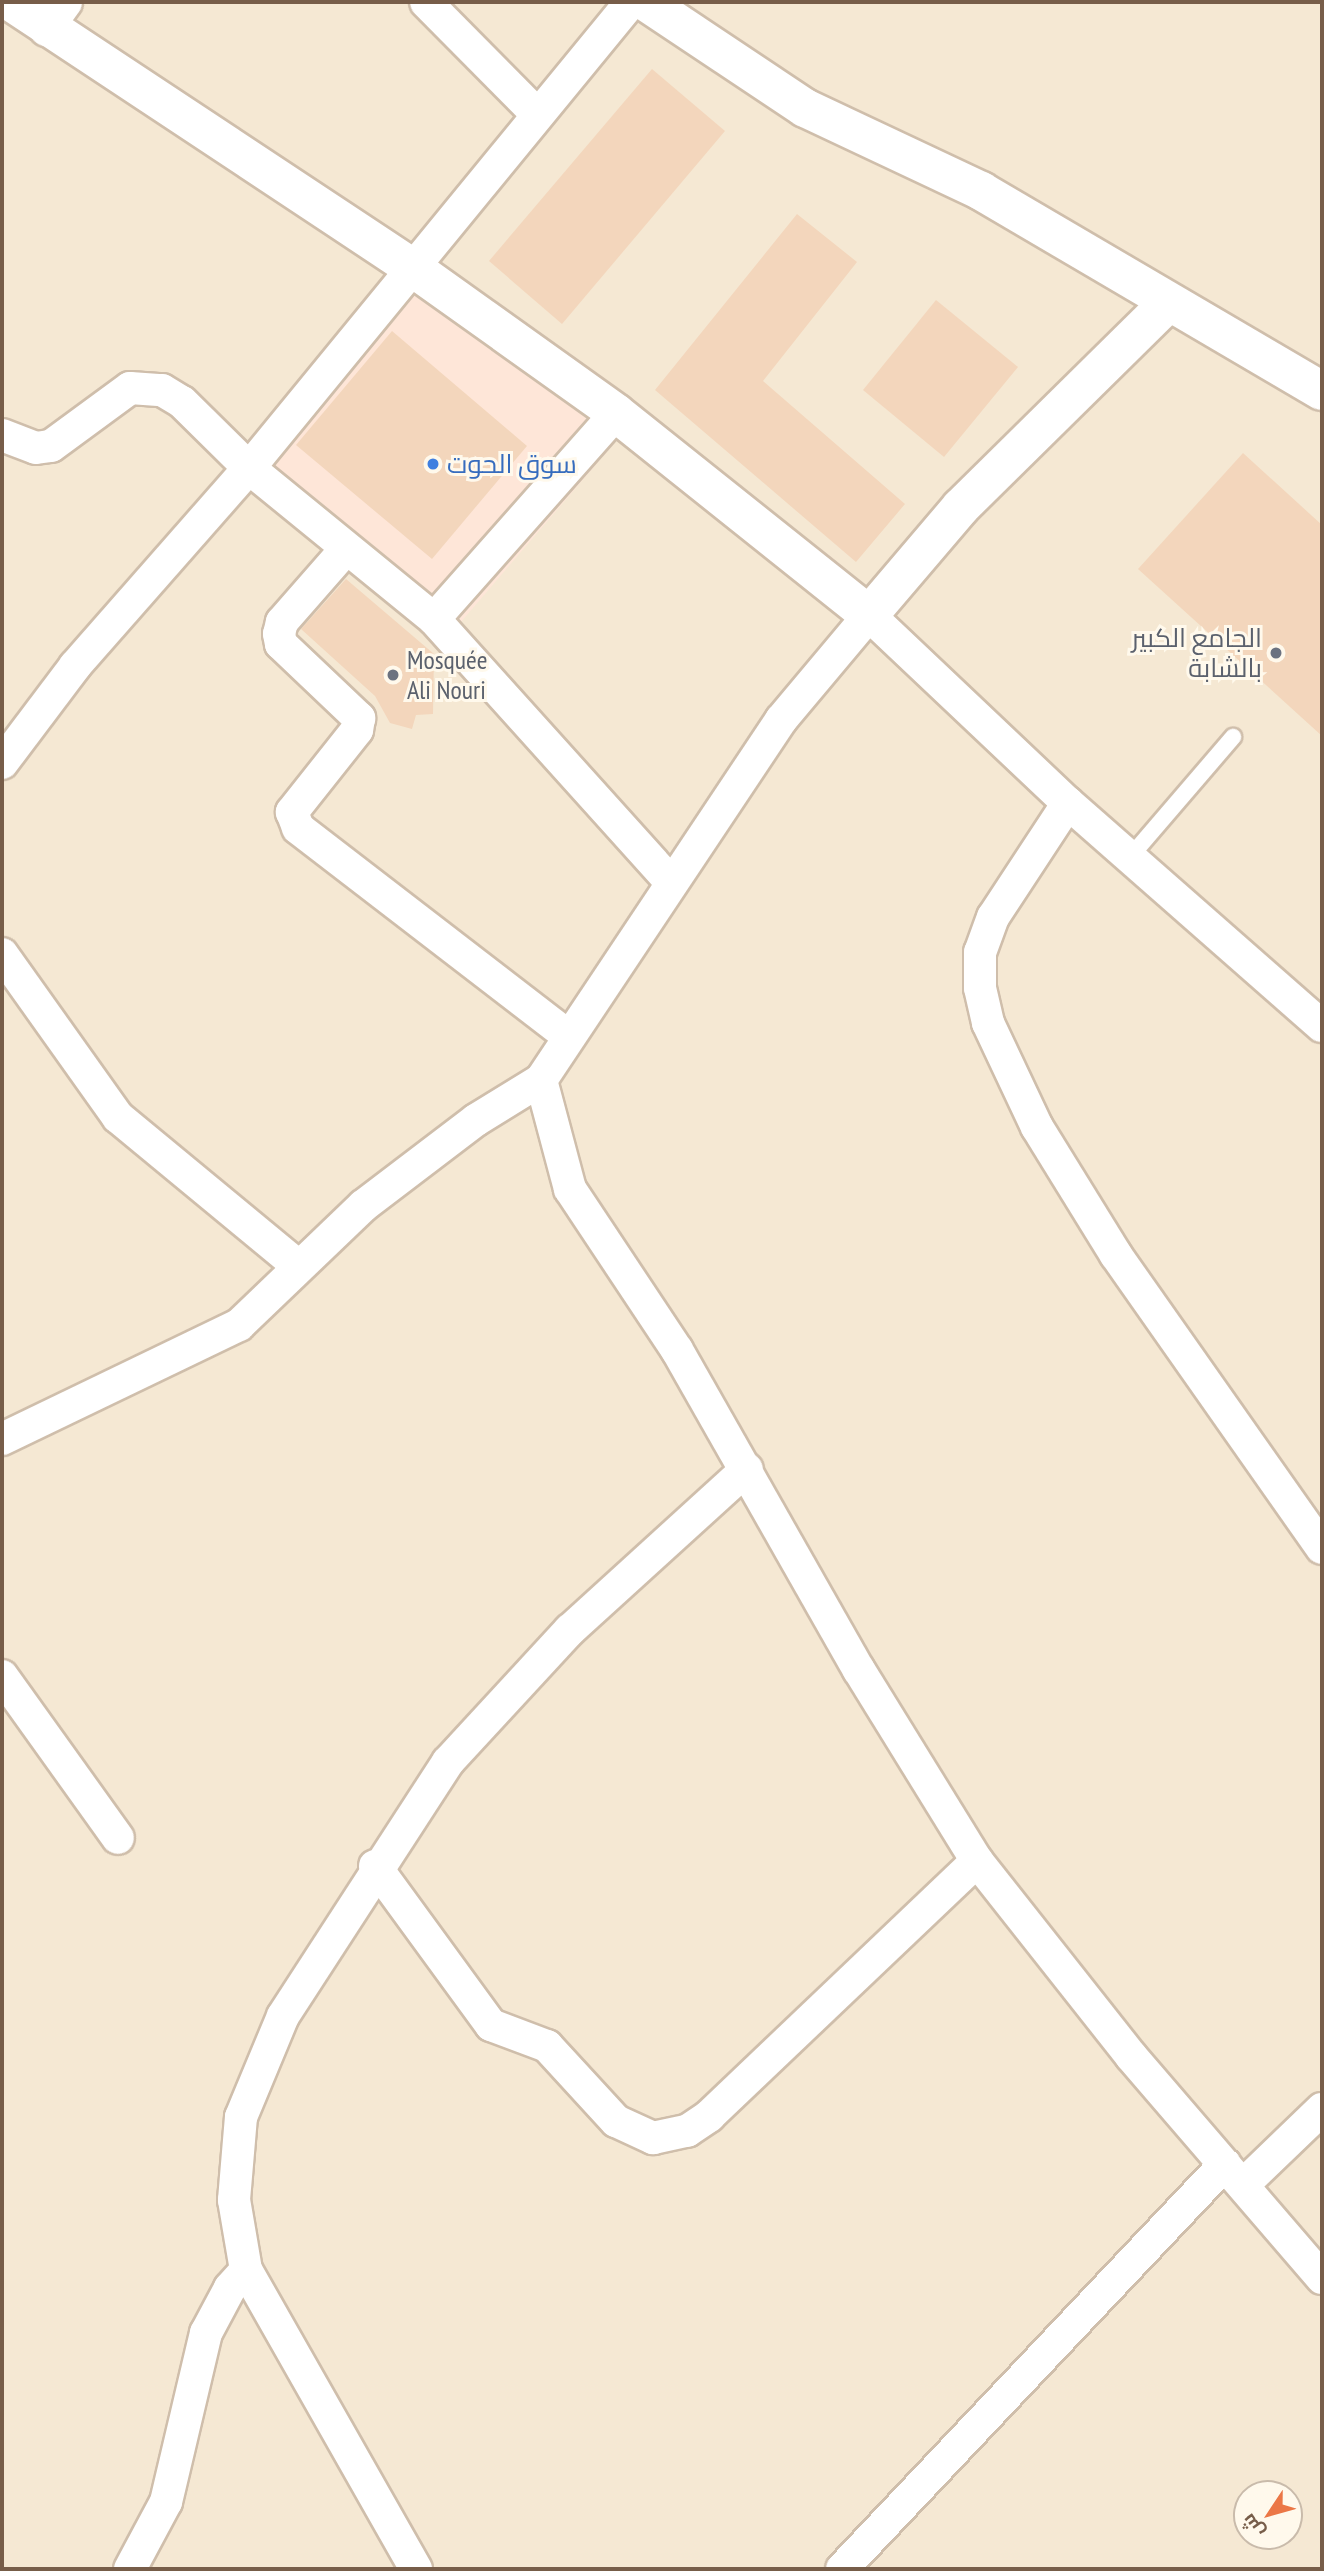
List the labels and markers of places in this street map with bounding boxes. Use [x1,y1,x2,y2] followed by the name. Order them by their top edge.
[447,448,577,480] place label: سوق الحوت
[425,456,441,472] marker: سوق الحوت
[1132,622,1262,684] place label: الجامع الكبير بالشابة
[407,644,487,706] place label: Mosquée Ali Nouri
[1268,645,1284,661] marker: الجامع الكبير بالشابة
[385,667,401,683] marker: Mosquée Ali Nouri

